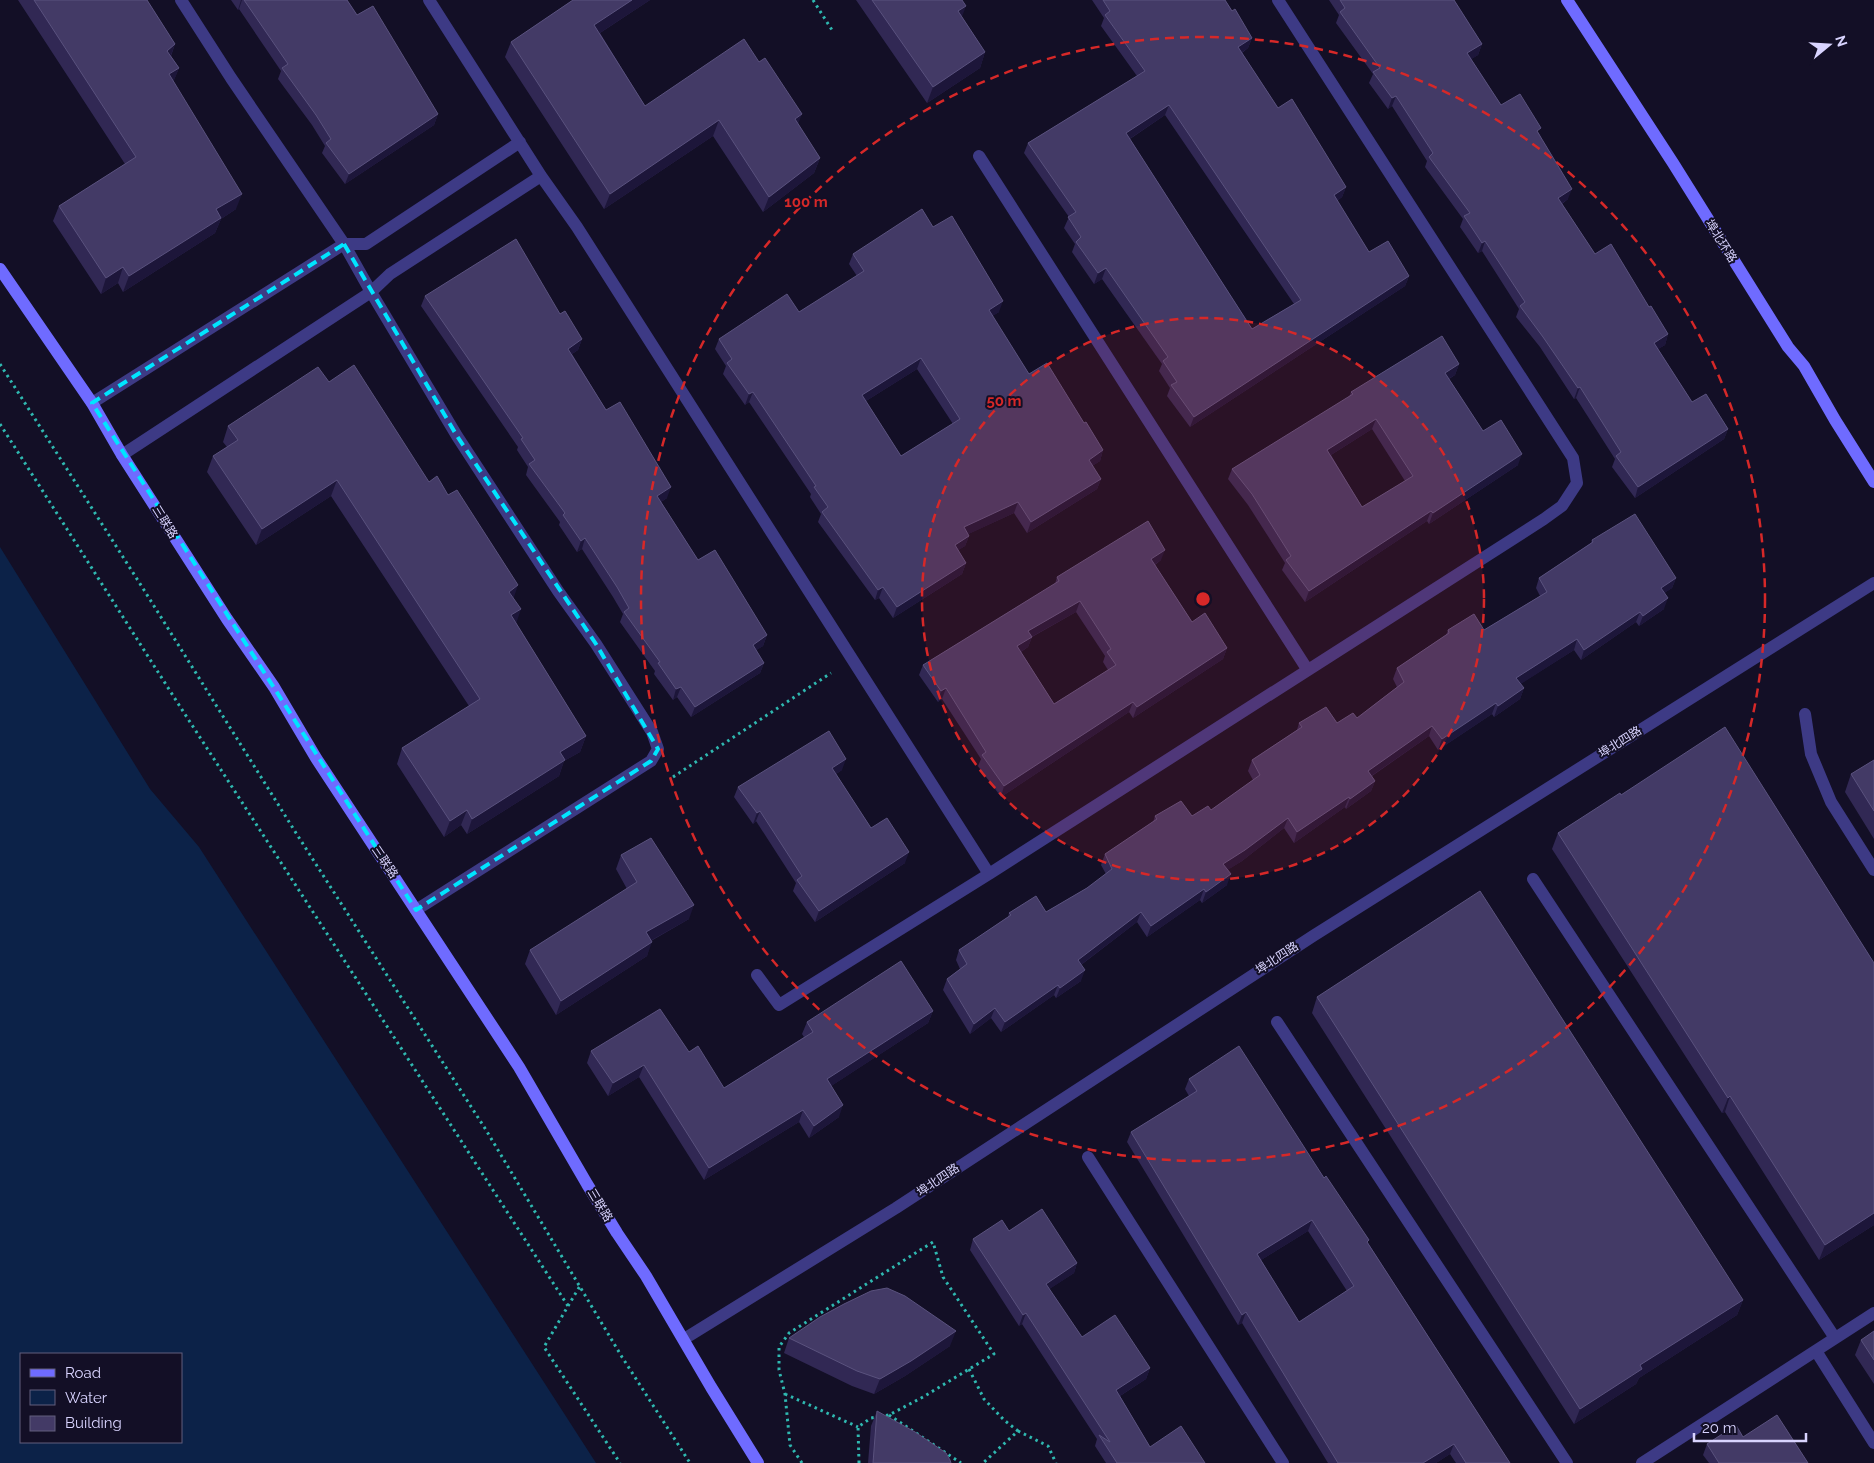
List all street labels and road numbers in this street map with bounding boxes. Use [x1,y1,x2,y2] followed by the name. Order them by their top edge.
[1702,217,1740,265] street label: 埠北环路
[150,503,180,541] street label: 三联路
[1596,723,1644,761] street label: 埠北四路
[369,843,401,881] street label: 三联路
[1253,939,1301,977] street label: 埠北四路
[914,1161,962,1199] street label: 埠北四路
[585,1186,615,1224] street label: 三联路

